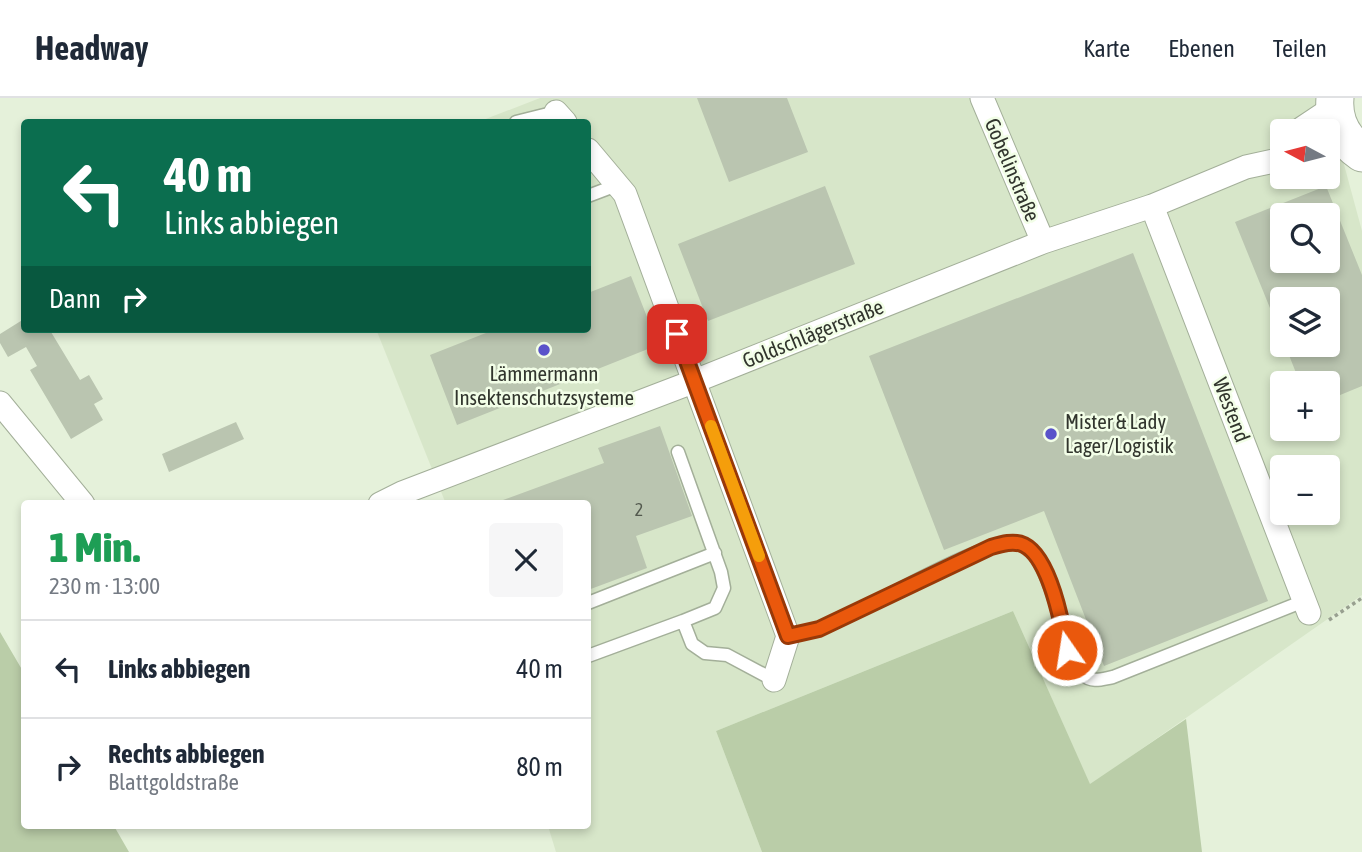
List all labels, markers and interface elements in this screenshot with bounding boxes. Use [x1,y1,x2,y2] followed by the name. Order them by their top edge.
[35,29,148,67] text: Headway
[1083,35,1130,62] text: Karte
[1168,35,1235,62] text: Ebenen
[1273,35,1327,62] text: Teilen
[980,115,1045,225] street label: Gobelinstraße
[1270,119,1340,189] north arrow
[1270,119,1340,525] map controls
[164,146,252,202] text: 40 m
[49,147,140,238] icon: left
[1270,203,1340,273] button: search
[164,204,339,241] text: Links abbiegen
[115,280,153,318] icon: right
[49,284,101,314] text: Dann
[1270,287,1340,357] button: layers
[739,294,887,372] street label: Goldschlägerstraße
[647,304,707,364] pin
[658,315,696,353] icon: arrive
[536,342,552,358] marker: Lämmermann Insektenschutzsysteme
[454,361,634,409] place label: Lämmermann Insektenschutzsysteme
[1270,371,1340,441] button: +
[1209,374,1255,445] street label: Westend
[1065,409,1174,457] place label: Mister & Lady Lager/Logistik
[1043,426,1059,442] marker: Mister & Lady Lager/Logistik
[1270,455,1340,525] button: −
[635,499,643,520] house number: 2
[49,523,140,571] text: 1 Min.
[489,523,563,597] button: close
[49,573,160,599] text: 230 m · 13:00
[1030,613,1104,687] position arrow
[49,650,87,688] icon: left
[108,654,250,684] text: Links abbiegen
[516,654,563,684] text: 40 m
[108,739,265,769] text: Rechts abbiegen
[49,748,87,786] icon: right
[516,752,563,782] text: 80 m
[108,769,239,795] text: Blattgoldstraße

